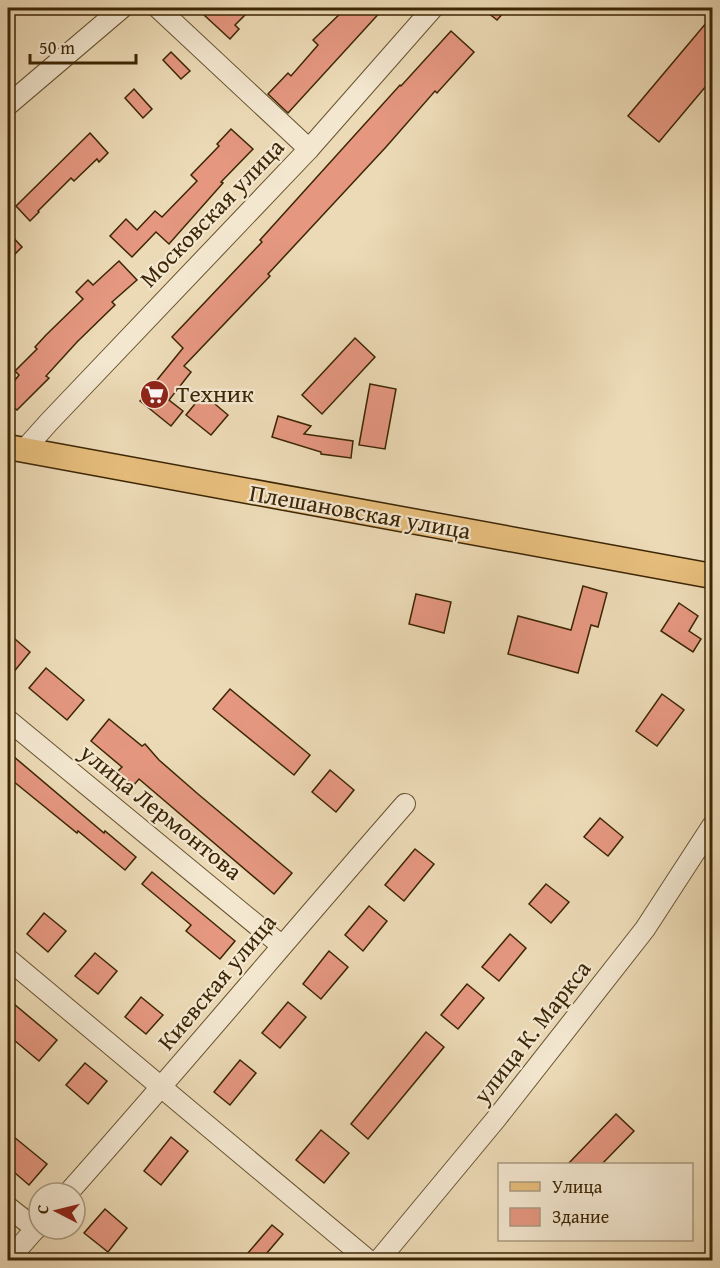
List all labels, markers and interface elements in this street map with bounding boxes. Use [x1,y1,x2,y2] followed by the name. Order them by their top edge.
[30,27,136,65] scale bar
[39,34,75,61] text: 50 m
[131,130,292,295] street label: Московская улица
[176,376,254,411] place label: Техник
[139,378,171,410] supermarket icon: Техник
[247,475,474,548] street label: Плешановская улица
[72,735,250,888] street label: улица Лермонтова
[149,905,285,1058] street label: Киевская улица
[464,952,599,1112] street label: улица К. Маркса
[498,1163,693,1241] legend
[552,1173,603,1200] text: Улица
[27,1181,87,1241] north arrow
[30,1203,55,1215] text: С
[552,1203,609,1230] text: Здание

